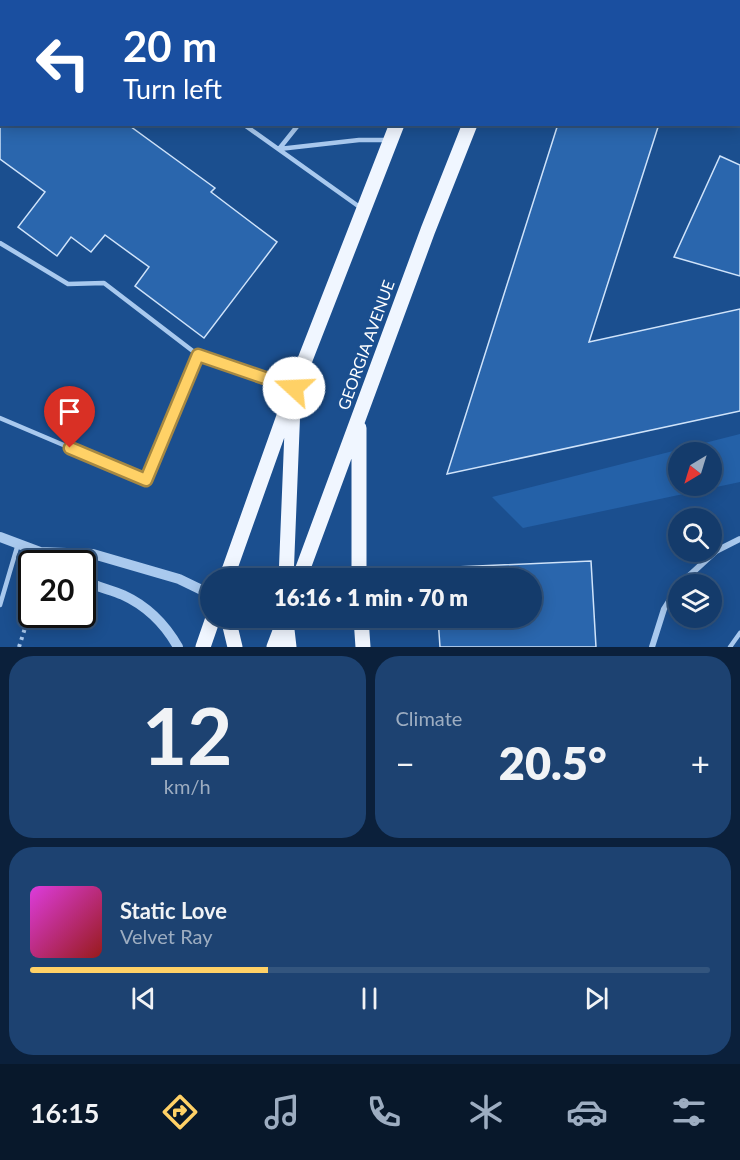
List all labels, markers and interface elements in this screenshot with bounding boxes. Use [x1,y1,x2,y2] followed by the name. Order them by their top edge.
[123,21,217,71] text: 20 m
[24,24,102,102] icon: left
[123,72,222,105] text: Turn left
[333,277,398,412] street label: GEORGIA AVENUE
[262,356,326,420] position arrow
[44,386,95,448] pin
[53,395,86,428] icon: arrive
[668,442,722,496] north arrow
[668,442,722,628] map controls
[668,508,722,562] button: search
[18,550,96,628] speed limit sign: 20
[668,574,722,628] button: layers
[274,584,468,611] text: 16:16 · 1 min · 70 m
[142,688,232,782] text: 12
[396,706,462,730] text: Climate
[499,736,607,790] text: 20.5°
[396,743,415,783] text: −
[691,743,710,783] text: +
[164,774,211,798] text: km/h
[120,897,227,924] text: Static Love
[120,924,213,948] text: Velvet Ray
[127,982,160,1015] icon: previous
[353,982,386,1015] icon: pause
[580,982,613,1015] icon: next
[159,1091,201,1133] icon: directions
[261,1091,303,1133] icon: music
[363,1091,405,1133] icon: phone
[465,1091,507,1133] icon: climate
[566,1091,608,1133] icon: car
[668,1091,710,1133] icon: filters
[30,1096,99,1129] text: 16:15

